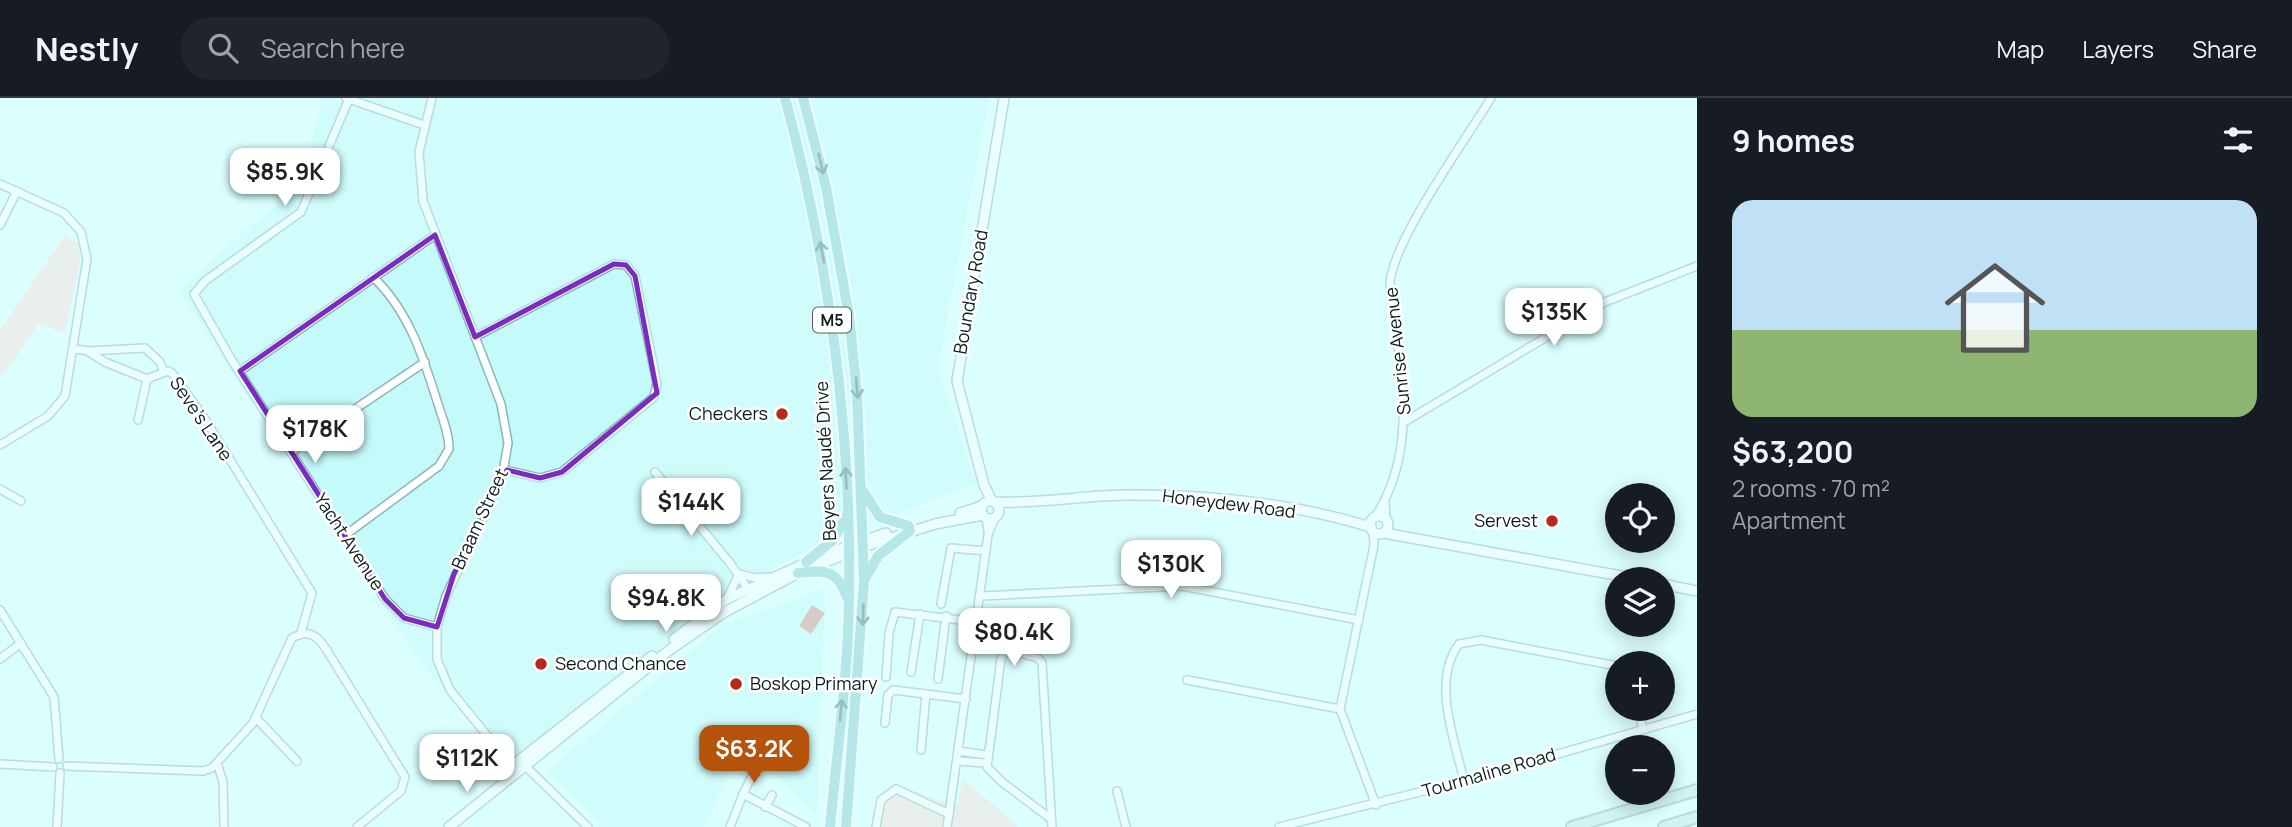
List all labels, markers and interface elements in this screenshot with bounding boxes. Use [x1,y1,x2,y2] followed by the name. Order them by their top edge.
[180,17,670,80] search box
[35,26,138,71] text: Nestly
[204,29,242,67] icon: search
[260,30,405,66] text: Search here
[1997,32,2044,65] text: Map
[2082,32,2154,65] text: Layers
[2192,32,2257,65] text: Share
[1732,120,1855,161] text: 9 homes
[2219,121,2257,159] icon: filters
[228,148,342,208] pin: $85.9K
[815,152,828,175] one-way arrow
[246,155,324,187] text: $85.9K
[947,228,993,356] street label: Boundary Road
[814,241,828,264] one-way arrow
[1932,245,2058,371] icon: home
[1378,286,1416,416] street label: Sunrise Avenue
[1505,288,1603,348] pin: $135K
[1521,295,1587,327] text: $135K
[813,308,851,332] road number: M5
[165,372,239,465] street label: Seve's Lane
[851,377,864,399] one-way arrow
[809,380,841,542] street label: Beyers Naudé Drive
[689,401,768,425] place label: Checkers
[266,406,364,465] pin: $178K
[774,406,790,422] marker: Checkers
[282,412,348,444] text: $178K
[1732,431,1853,472] text: $63,200
[445,464,513,573] street label: Braam Street
[839,467,852,490] one-way arrow
[1732,472,1890,504] text: 2 rooms · 70 m²
[642,478,740,538] pin: $144K
[1161,483,1297,523] street label: Honeydew Road
[1605,483,1675,805] map controls
[1605,483,1675,553] button: locate
[657,485,725,517] text: $144K
[309,488,390,595] street label: Yacht Avenue
[1732,504,1846,536] text: Apartment
[1474,508,1538,532] place label: Servest
[1544,513,1560,529] marker: Servest
[1122,540,1220,600] pin: $130K
[1137,547,1205,579] text: $130K
[1605,567,1675,637] button: layers
[609,574,723,634] pin: $94.8K
[627,581,705,613] text: $94.8K
[856,603,870,626] one-way arrow
[957,608,1071,668] pin: $80.4K
[974,615,1054,647] text: $80.4K
[555,651,686,675] place label: Second Chance
[1605,651,1675,721] button: +
[533,656,549,672] marker: Second Chance
[750,671,878,695] place label: Boskop Primary
[728,676,744,692] marker: Boskop Primary
[835,699,848,722] one-way arrow
[697,726,811,785] pin: $63.2K
[715,732,793,764] text: $63.2K
[418,734,516,794] pin: $112K
[1605,735,1675,805] button: −
[435,741,499,773] text: $112K
[1419,741,1558,803] street label: Tourmaline Road

